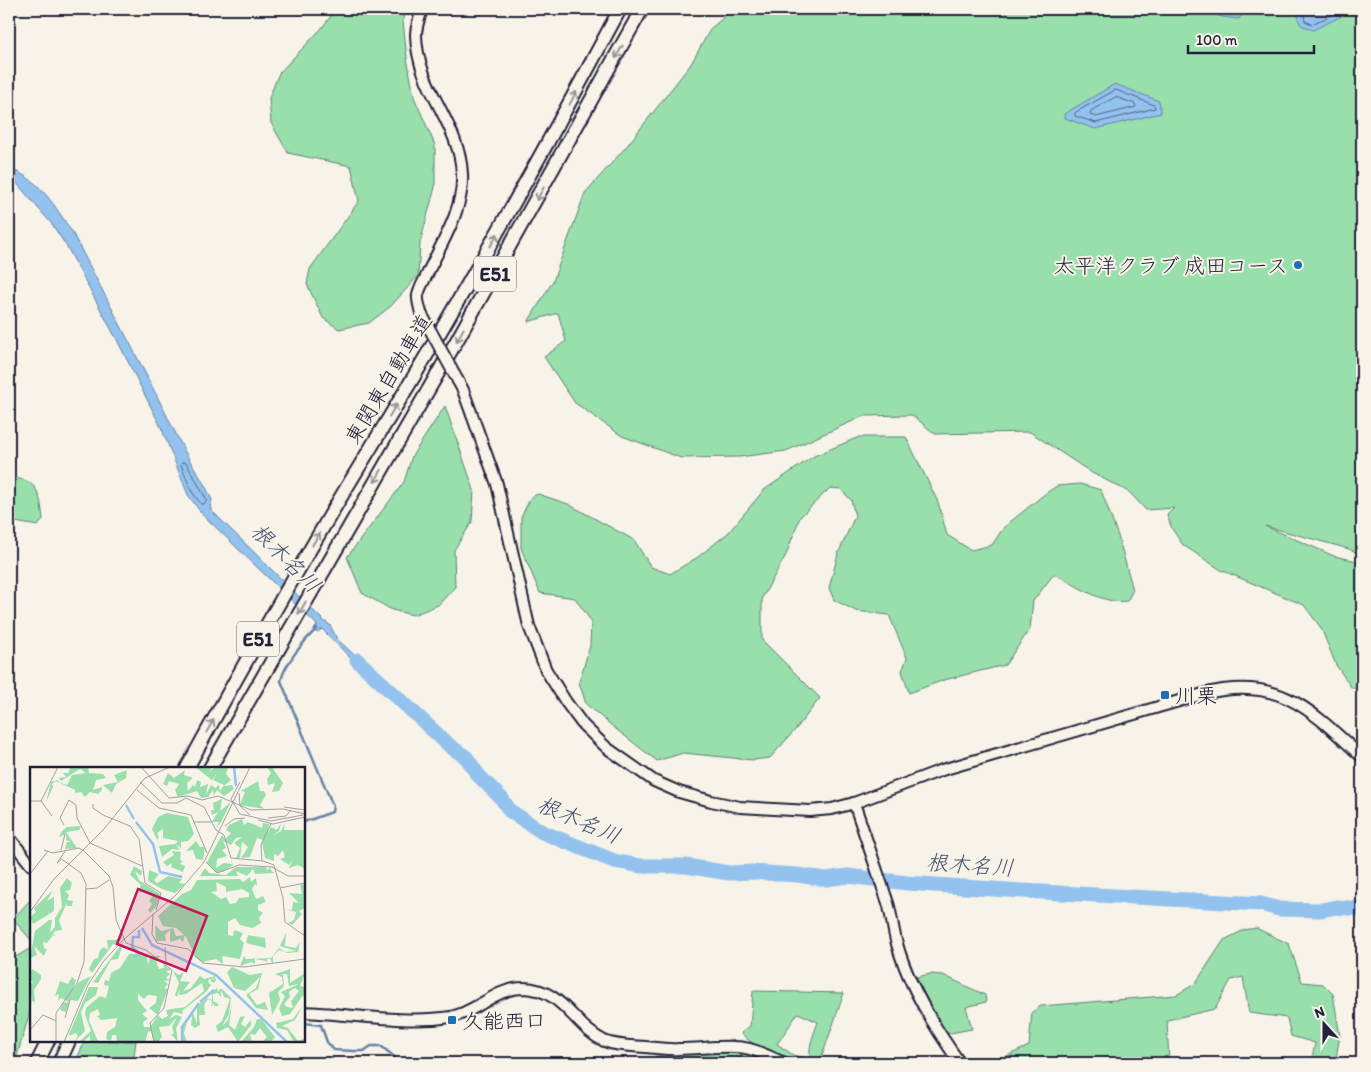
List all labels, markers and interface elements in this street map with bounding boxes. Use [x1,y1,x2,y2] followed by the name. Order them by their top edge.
[1188,22,1315,54] scale bar
[1196,31,1238,49] text: 100 m
[613,44,623,58] one-way arrow
[568,91,578,105] one-way arrow
[535,186,545,200] one-way arrow
[489,233,499,247] one-way arrow
[1054,253,1288,278] place label: 太平洋クラブ 成田コース
[474,256,516,292] road number: E51
[1292,259,1304,271] marker: 太平洋クラブ 成田コース
[339,310,437,448] street label: 東関東自動車道
[455,328,465,342] one-way arrow
[389,403,399,417] one-way arrow
[373,468,383,482] one-way arrow
[245,517,327,599] water label: 根木名川
[312,532,322,546] one-way arrow
[296,601,306,615] one-way arrow
[237,622,279,656] road number: E51
[1175,683,1217,708] place label: 川栗
[1159,689,1171,701] marker: 川栗
[206,719,216,733] one-way arrow
[30,767,305,1042] inset map
[533,790,625,850] water label: 根木名川
[925,848,1015,882] water label: 根木名川
[1298,1000,1348,1050] north arrow
[1312,1003,1327,1022] text: N
[462,1008,546,1033] place label: 久能西口
[446,1014,458,1026] marker: 久能西口

